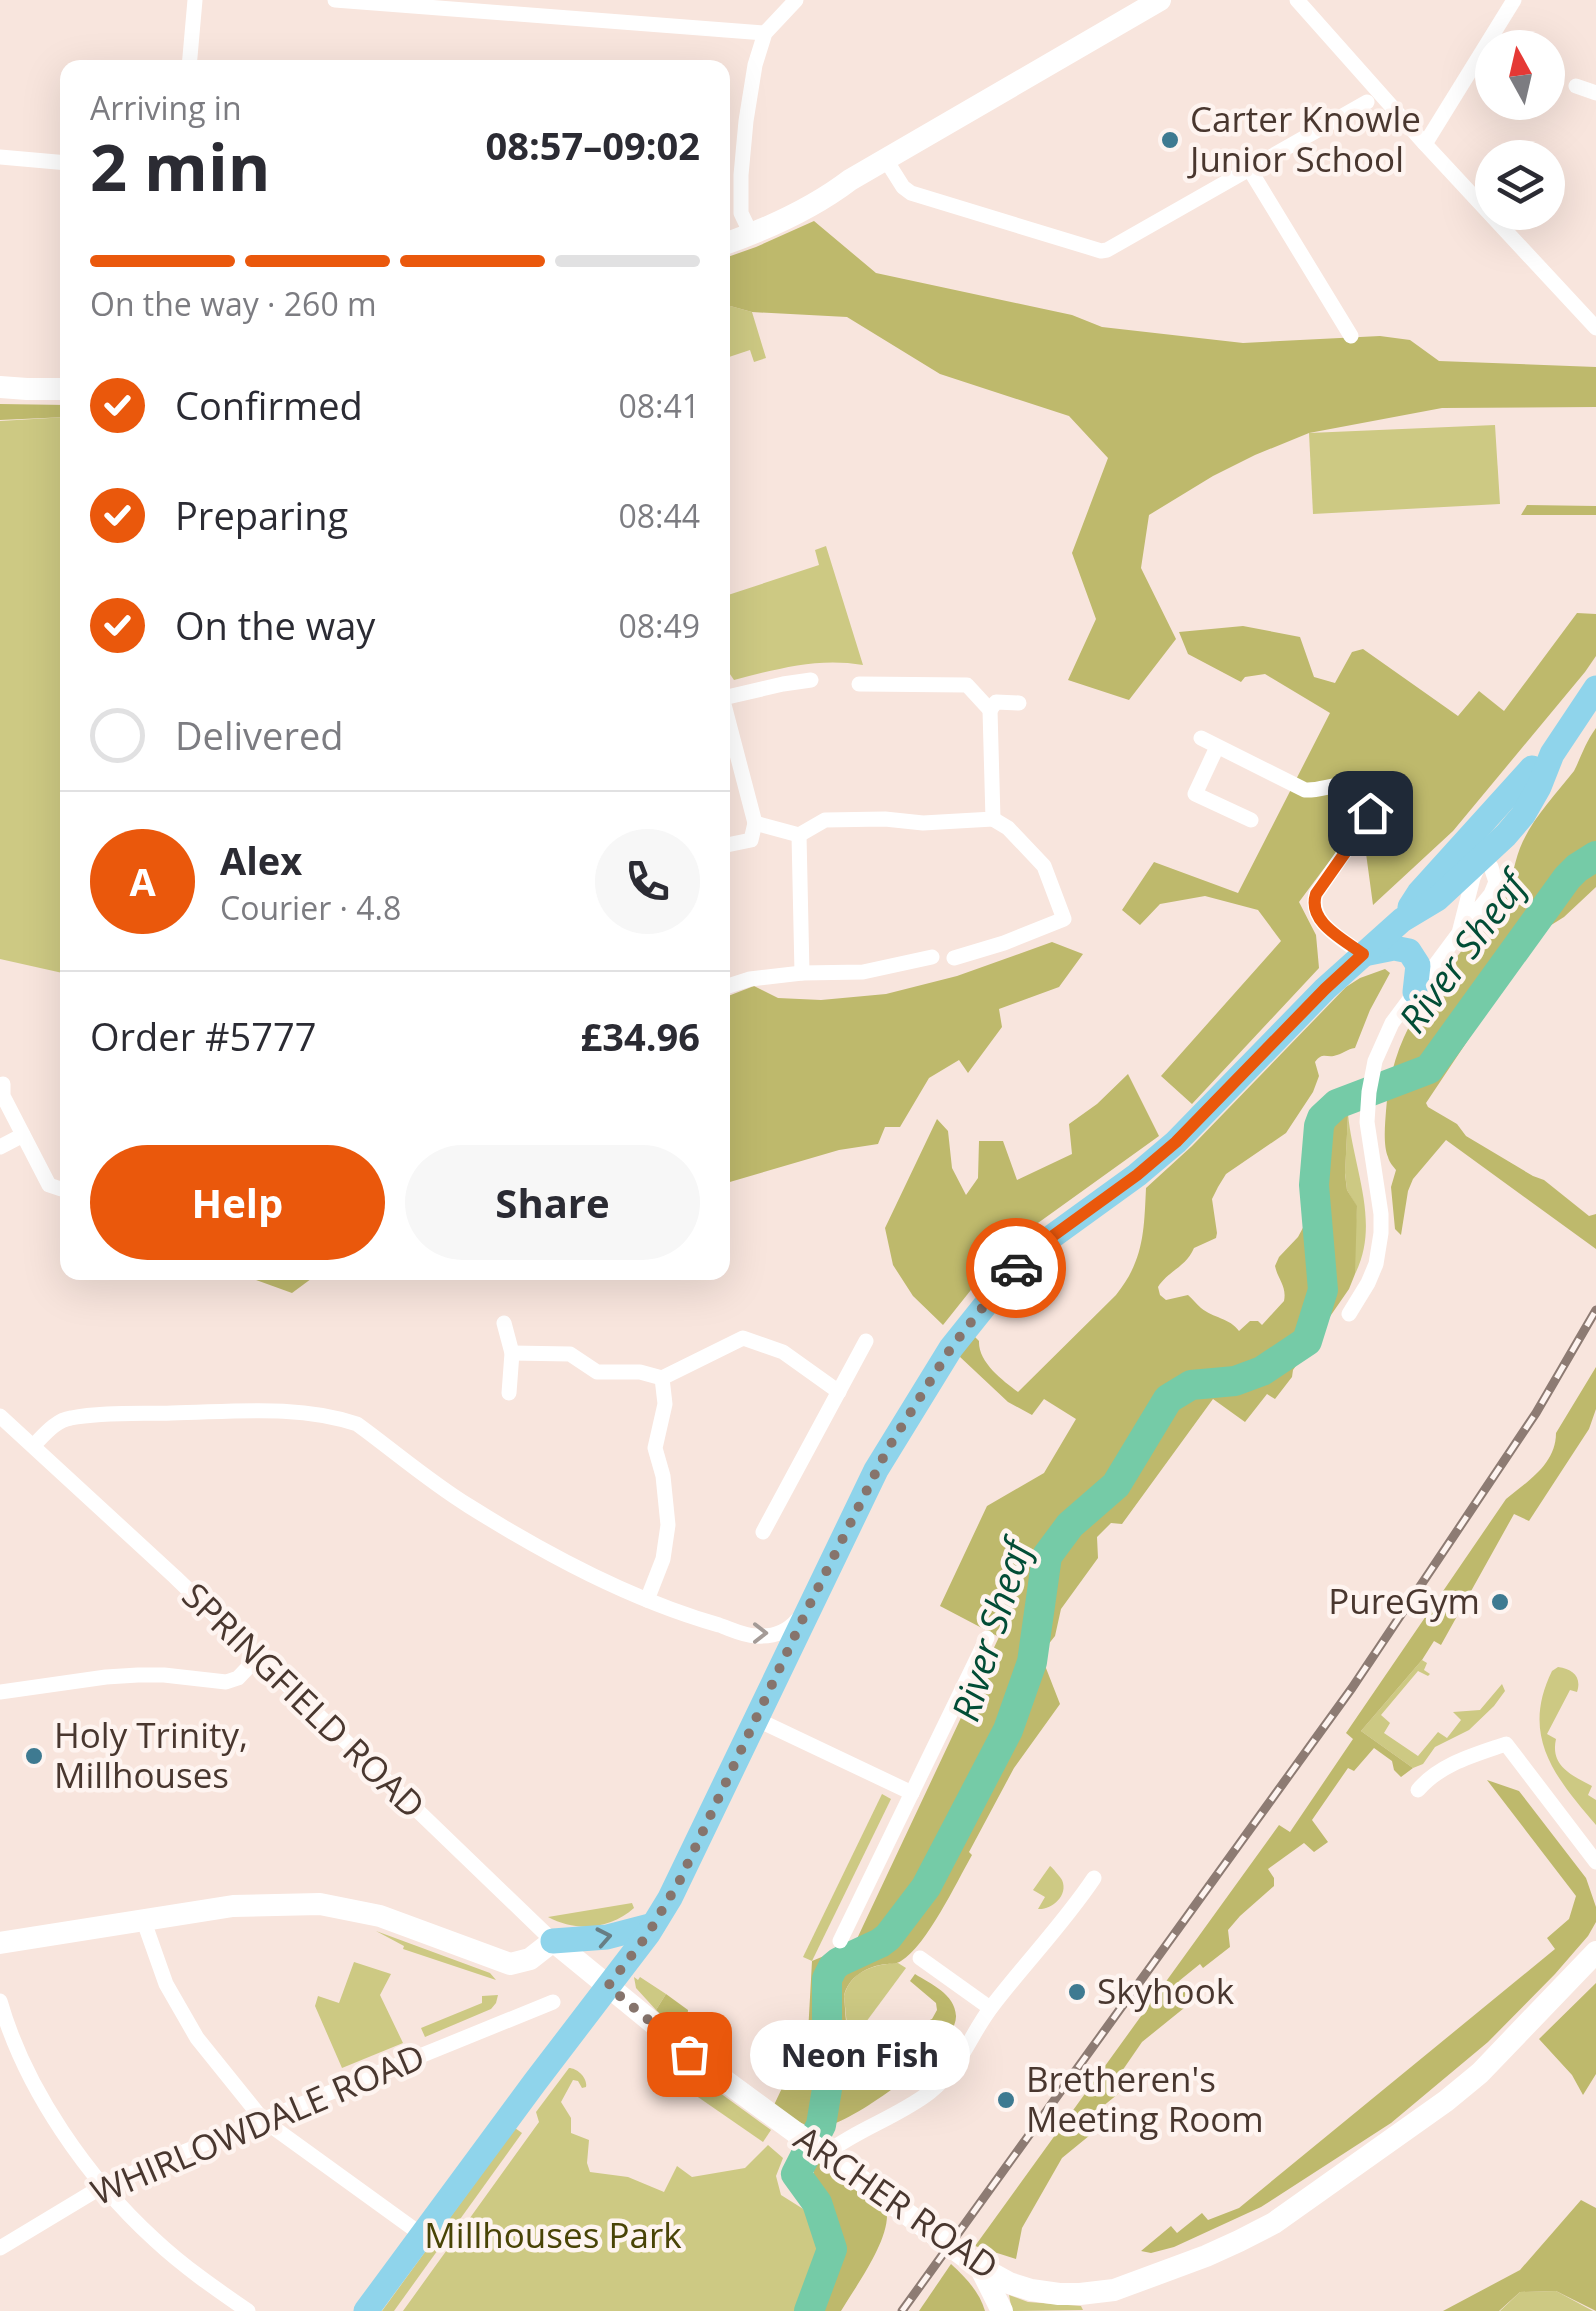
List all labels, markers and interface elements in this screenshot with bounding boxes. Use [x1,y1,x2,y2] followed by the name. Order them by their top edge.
[1475,30,1565,120] north arrow
[1475,30,1565,230] map controls
[90,86,242,129] text: Arriving in
[1187,95,1421,182] place label: Carter Knowle Junior School
[486,119,700,171] text: 08:57–09:02
[90,122,270,210] text: 2 min
[1159,129,1181,151] marker: Carter Knowle Junior School
[1475,140,1565,230] button: layers
[90,282,377,325] text: On the way · 260 m
[90,378,145,433] icon: check
[175,379,363,431] text: Confirmed
[618,384,700,427] text: 08:41
[90,488,145,543] icon: check
[175,489,348,541] text: Preparing
[618,494,700,537] text: 08:44
[90,598,145,653] icon: check
[175,599,375,651] text: On the way
[618,604,700,647] text: 08:49
[175,709,344,761] text: Delivered
[1328,771,1413,856] pin
[1343,786,1398,841] icon: home
[595,829,700,934] button: phone
[220,834,302,886] text: Alex
[129,855,156,907] text: A
[1386,857,1540,1042] water label: River Sheaf
[220,886,401,929] text: Courier · 4.8
[90,1010,317,1062] text: Order #5777
[581,1010,700,1062] text: £34.96
[90,1145,385,1260] button: Help
[405,1145,700,1260] button: Share
[966,1218,1066,1318] courier
[989,1241,1044,1296] icon: car
[938,1529,1044,1727] water label: River Sheaf
[173,1572,435,1828] street label: SPRINGFIELD ROAD
[1328,1577,1480,1624] place label: PureGym
[1489,1591,1511,1613] marker: PureGym
[754,1622,769,1644] one-way arrow
[54,1711,248,1798] place label: Holy Trinity, Millhouses
[23,1745,45,1767] marker: Holy Trinity, Millhouses
[596,1927,612,1948] one-way arrow
[1097,1967,1235,2014] place label: Skyhook
[1066,1981,1088,2003] marker: Skyhook
[647,2012,732,2097] pin
[749,2019,969,2089] callout: Neon Fish
[662,2027,717,2082] icon: bag
[83,2032,431,2215] street label: WHIRLOWDALE ROAD
[781,2033,939,2076] text: Neon Fish
[1026,2055,1264,2142] place label: Bretheren's Meeting Room
[995,2089,1017,2111] marker: Bretheren's Meeting Room
[786,2114,1008,2289] street label: ARCHER ROAD
[424,2211,682,2258] park label: Millhouses Park

